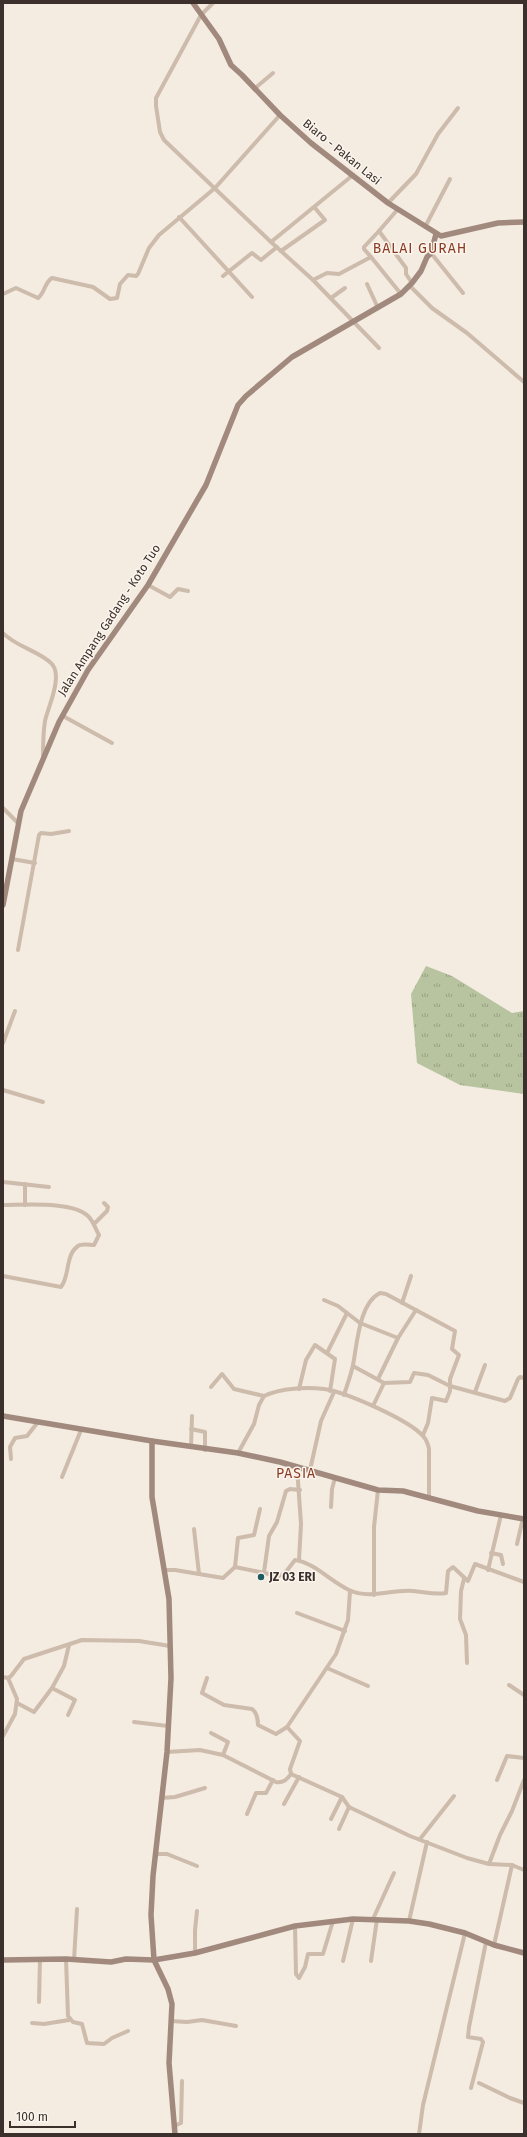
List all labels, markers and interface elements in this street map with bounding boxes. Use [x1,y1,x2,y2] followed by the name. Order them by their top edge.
[300,116,384,188] street label: Biaro - Pakan Lasi
[373,240,467,257] district label: BALAI GURAH
[55,542,163,698] street label: Jalan Ampang Gadang - Koto Tuo
[276,1465,316,1482] district label: PASIA
[268,1570,315,1584] place label: JZ 03 ERI
[256,1572,266,1582] marker: JZ 03 ERI
[10,2103,75,2129] scale bar
[16,2110,48,2124] text: 100 m

